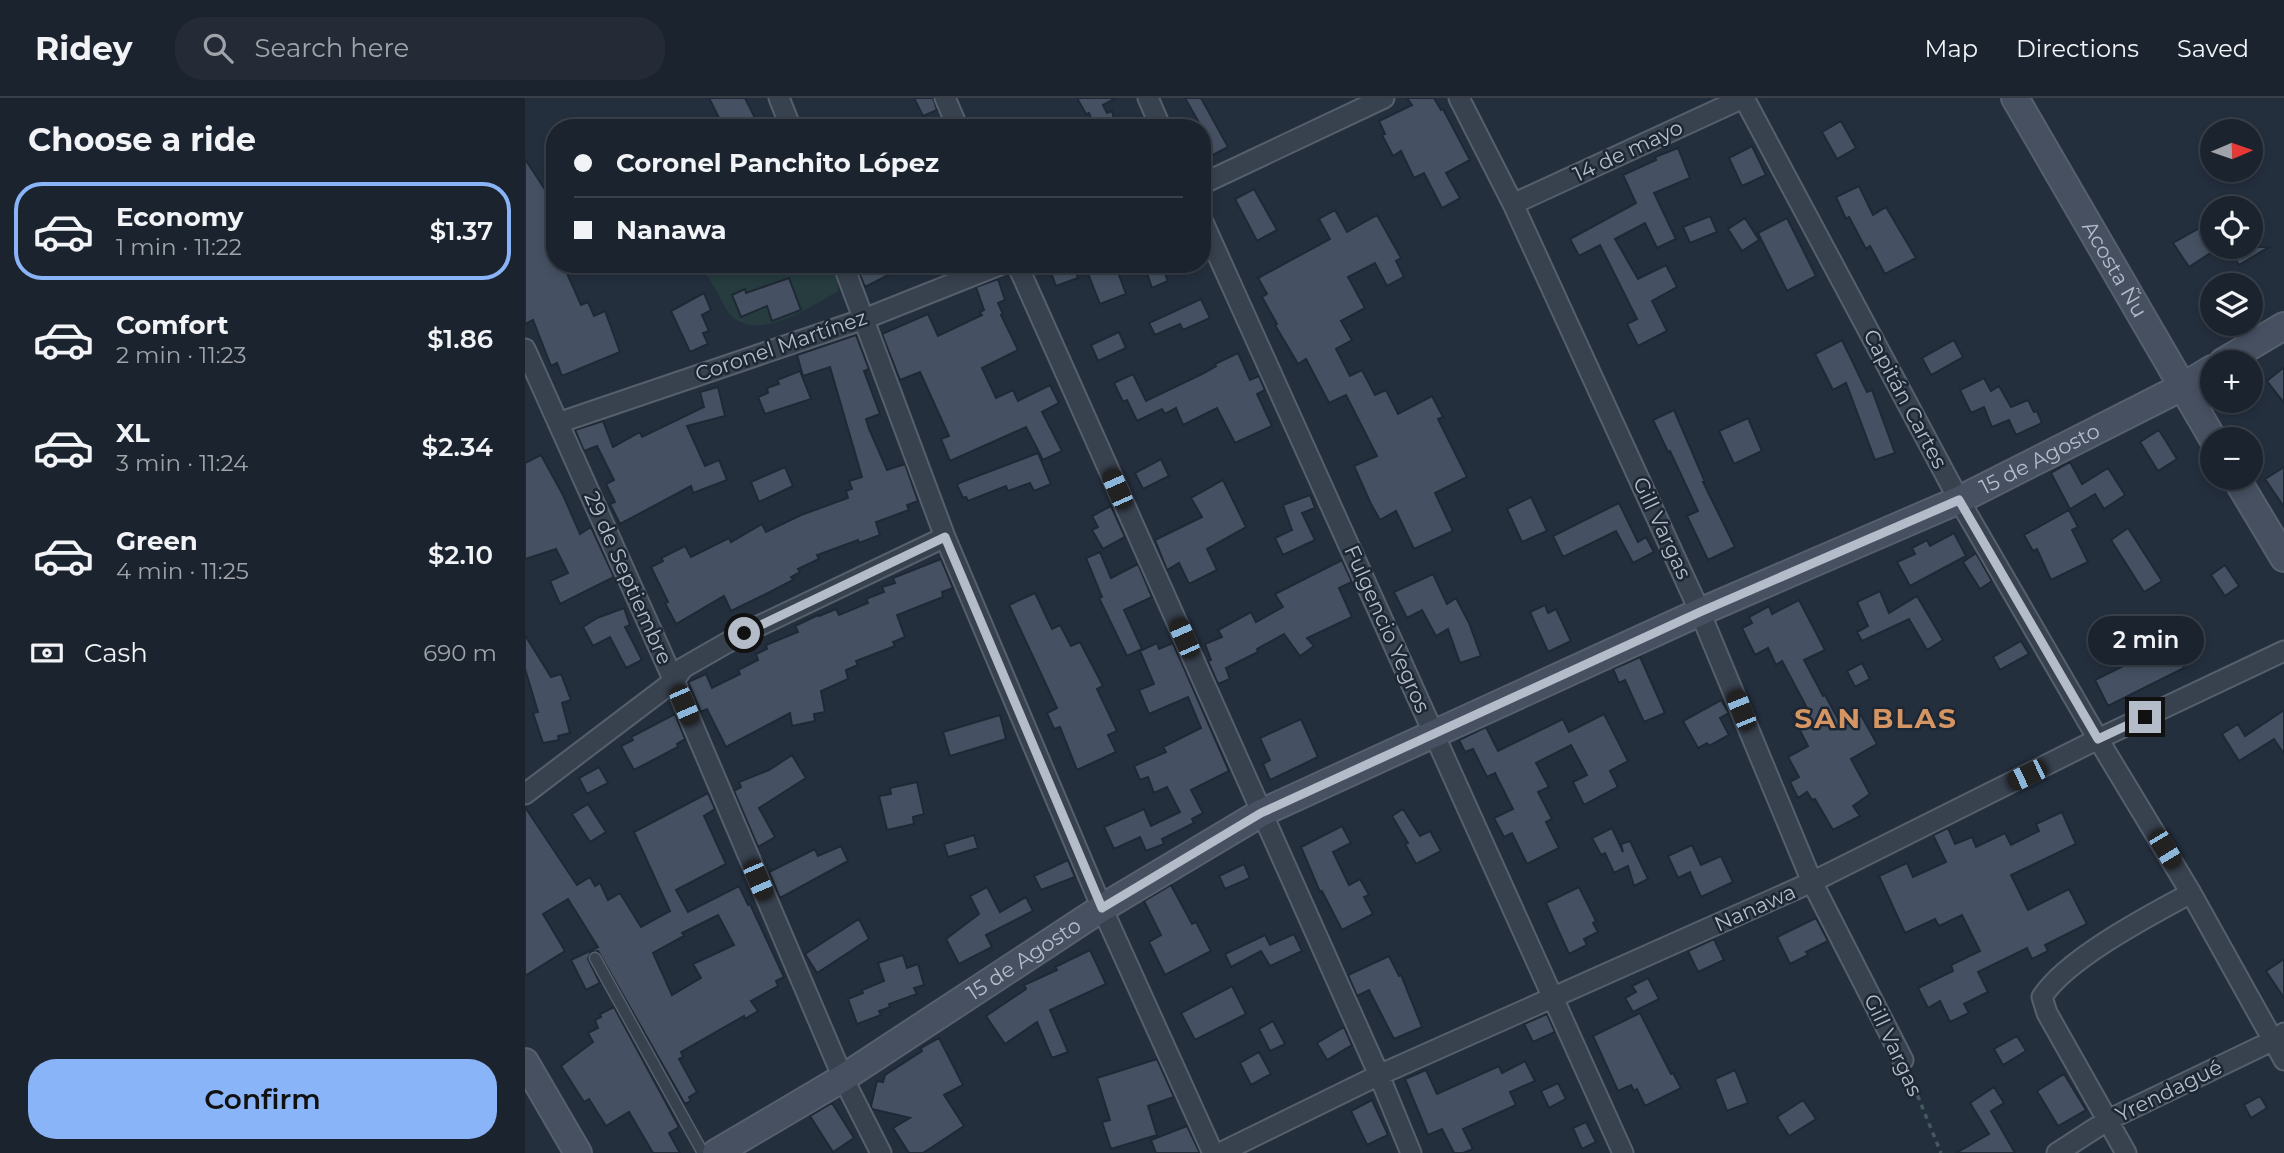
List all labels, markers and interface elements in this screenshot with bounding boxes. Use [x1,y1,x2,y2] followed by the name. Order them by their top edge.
[175,17,665,80] search box
[35,28,133,68] text: Ridey
[199,29,237,67] icon: search
[255,32,409,64] text: Search here
[1925,34,1978,63] text: Map
[2016,34,2139,63] text: Directions
[2177,34,2249,63] text: Saved
[1569,114,1686,187] street label: 14 de mayo
[2200,119,2263,182] north arrow
[2200,119,2263,490] map controls
[28,120,256,159] text: Choose a ride
[616,147,939,179] text: Coronel Panchito López
[2200,196,2263,259] button: locate
[32,200,95,263] icon: car
[116,201,243,233] text: Economy
[616,214,727,246] text: Nanawa
[430,215,493,247] text: $1.37
[2077,216,2153,322] street label: Acosta Ñu
[116,233,242,261] text: 1 min · 11:22
[2200,273,2263,336] button: layers
[692,304,870,387] street label: Coronel Martínez
[32,308,95,371] icon: car
[116,309,228,341] text: Comfort
[427,323,493,355] text: $1.86
[1858,325,1953,473] street label: Capitán Cartes
[116,341,247,369] text: 2 min · 11:23
[2200,350,2263,413] button: +
[32,416,95,479] icon: car
[116,417,150,449] text: XL
[1975,418,2104,500] street label: 15 de Agosto
[2200,427,2263,490] button: −
[422,431,493,463] text: $2.34
[116,449,248,477] text: 3 min · 11:24
[1099,466,1136,512] car
[1628,473,1697,583] street label: Gill Vargas
[579,487,678,668] street label: 29 de Septiembre
[32,524,95,587] icon: car
[116,525,198,557] text: Green
[428,539,493,571] text: $2.10
[1339,541,1436,716] street label: Fulgencio Yegros
[116,557,249,585] text: 4 min · 11:25
[1166,615,1203,661] car
[2087,616,2203,664] callout: 2 min
[728,617,760,649] route start
[2113,626,2179,654] text: 2 min
[28,634,66,672] icon: cash
[84,637,148,669] text: Cash
[423,639,497,667] text: 690 m
[667,682,702,728] car
[1724,687,1759,733] car
[1794,701,1958,735] district label: SAN BLAS
[2129,701,2161,733] route end
[2004,756,2051,794] car
[2146,826,2185,872] car
[741,857,776,903] car
[1710,879,1799,937] street label: Nanawa
[962,912,1086,1005] street label: 15 de Agosto
[1859,990,1928,1100] street label: Gill Vargas
[2111,1054,2226,1127] street label: Yrendagué
[28,1059,497,1139] button: Confirm

